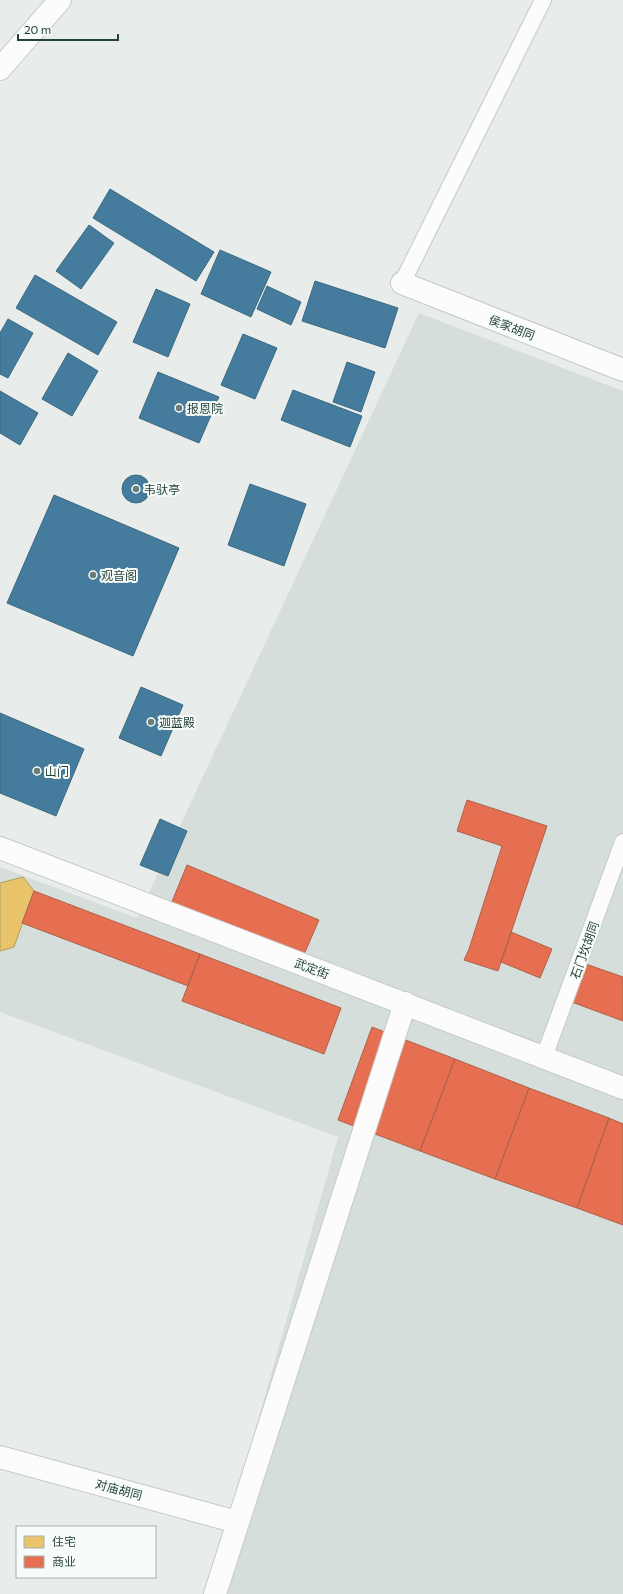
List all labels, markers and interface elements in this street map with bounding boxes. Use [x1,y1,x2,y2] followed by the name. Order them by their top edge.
[18,16,118,42] scale bar
[24,22,51,36] text: 20 m
[487,312,537,342] street label: 侯家胡同
[187,401,223,415] place label: 报恩院
[174,403,184,413] marker: 报恩院
[144,482,180,496] place label: 韦驮亭
[131,484,141,494] marker: 韦驮亭
[101,568,137,582] place label: 观音阁
[88,570,98,580] marker: 观音阁
[159,715,195,729] place label: 迦蓝殿
[146,717,156,727] marker: 迦蓝殿
[45,764,69,778] place label: 山门
[32,766,42,776] marker: 山门
[567,919,601,981] street label: 石门坎胡同
[293,955,331,981] street label: 武定街
[94,1476,144,1502] street label: 对庙胡同
[16,1526,156,1578] legend
[52,1534,76,1548] text: 住宅
[52,1554,76,1568] text: 商业

